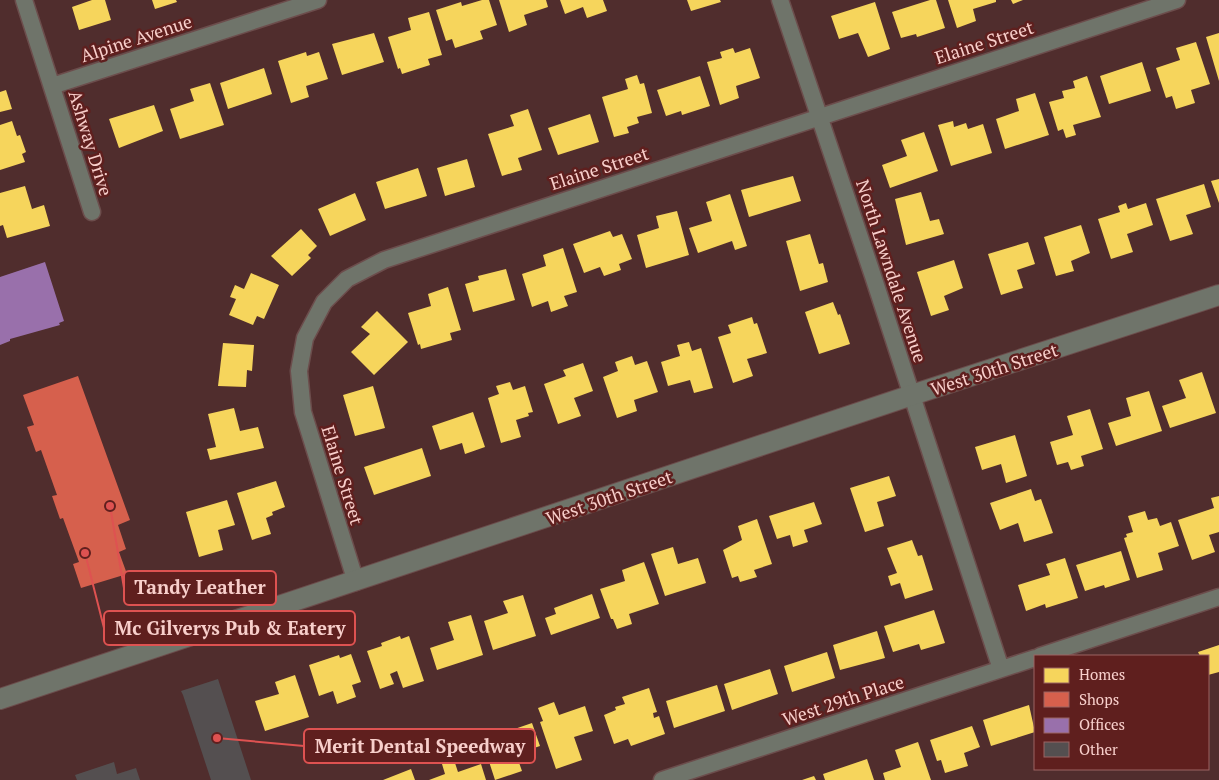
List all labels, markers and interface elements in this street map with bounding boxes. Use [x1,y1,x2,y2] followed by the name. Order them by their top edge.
[77,9,195,67] street label: Alpine Avenue
[932,15,1037,69] street label: Elaine Street
[64,87,118,199] street label: Ashway Drive
[547,141,652,195] street label: Elaine Street
[851,176,933,366] street label: North Lawndale Avenue
[927,337,1061,401] street label: West 30th Street
[317,422,370,528] street label: Elaine Street
[543,464,676,530] street label: West 30th Street
[124,571,276,605] callout: Tandy Leather
[134,574,267,599] text: Tandy Leather
[104,611,355,645] callout: Mc Gilverys Pub & Eatery
[115,615,346,640] text: Mc Gilverys Pub & Eatery
[1034,655,1209,770] legend
[1079,664,1125,684] text: Homes
[779,669,907,731] street label: West 29th Place
[1079,689,1119,709] text: Shops
[1079,714,1125,734] text: Offices
[304,729,535,763] callout: Merit Dental Speedway
[315,733,526,758] text: Merit Dental Speedway
[1079,739,1118,759] text: Other

